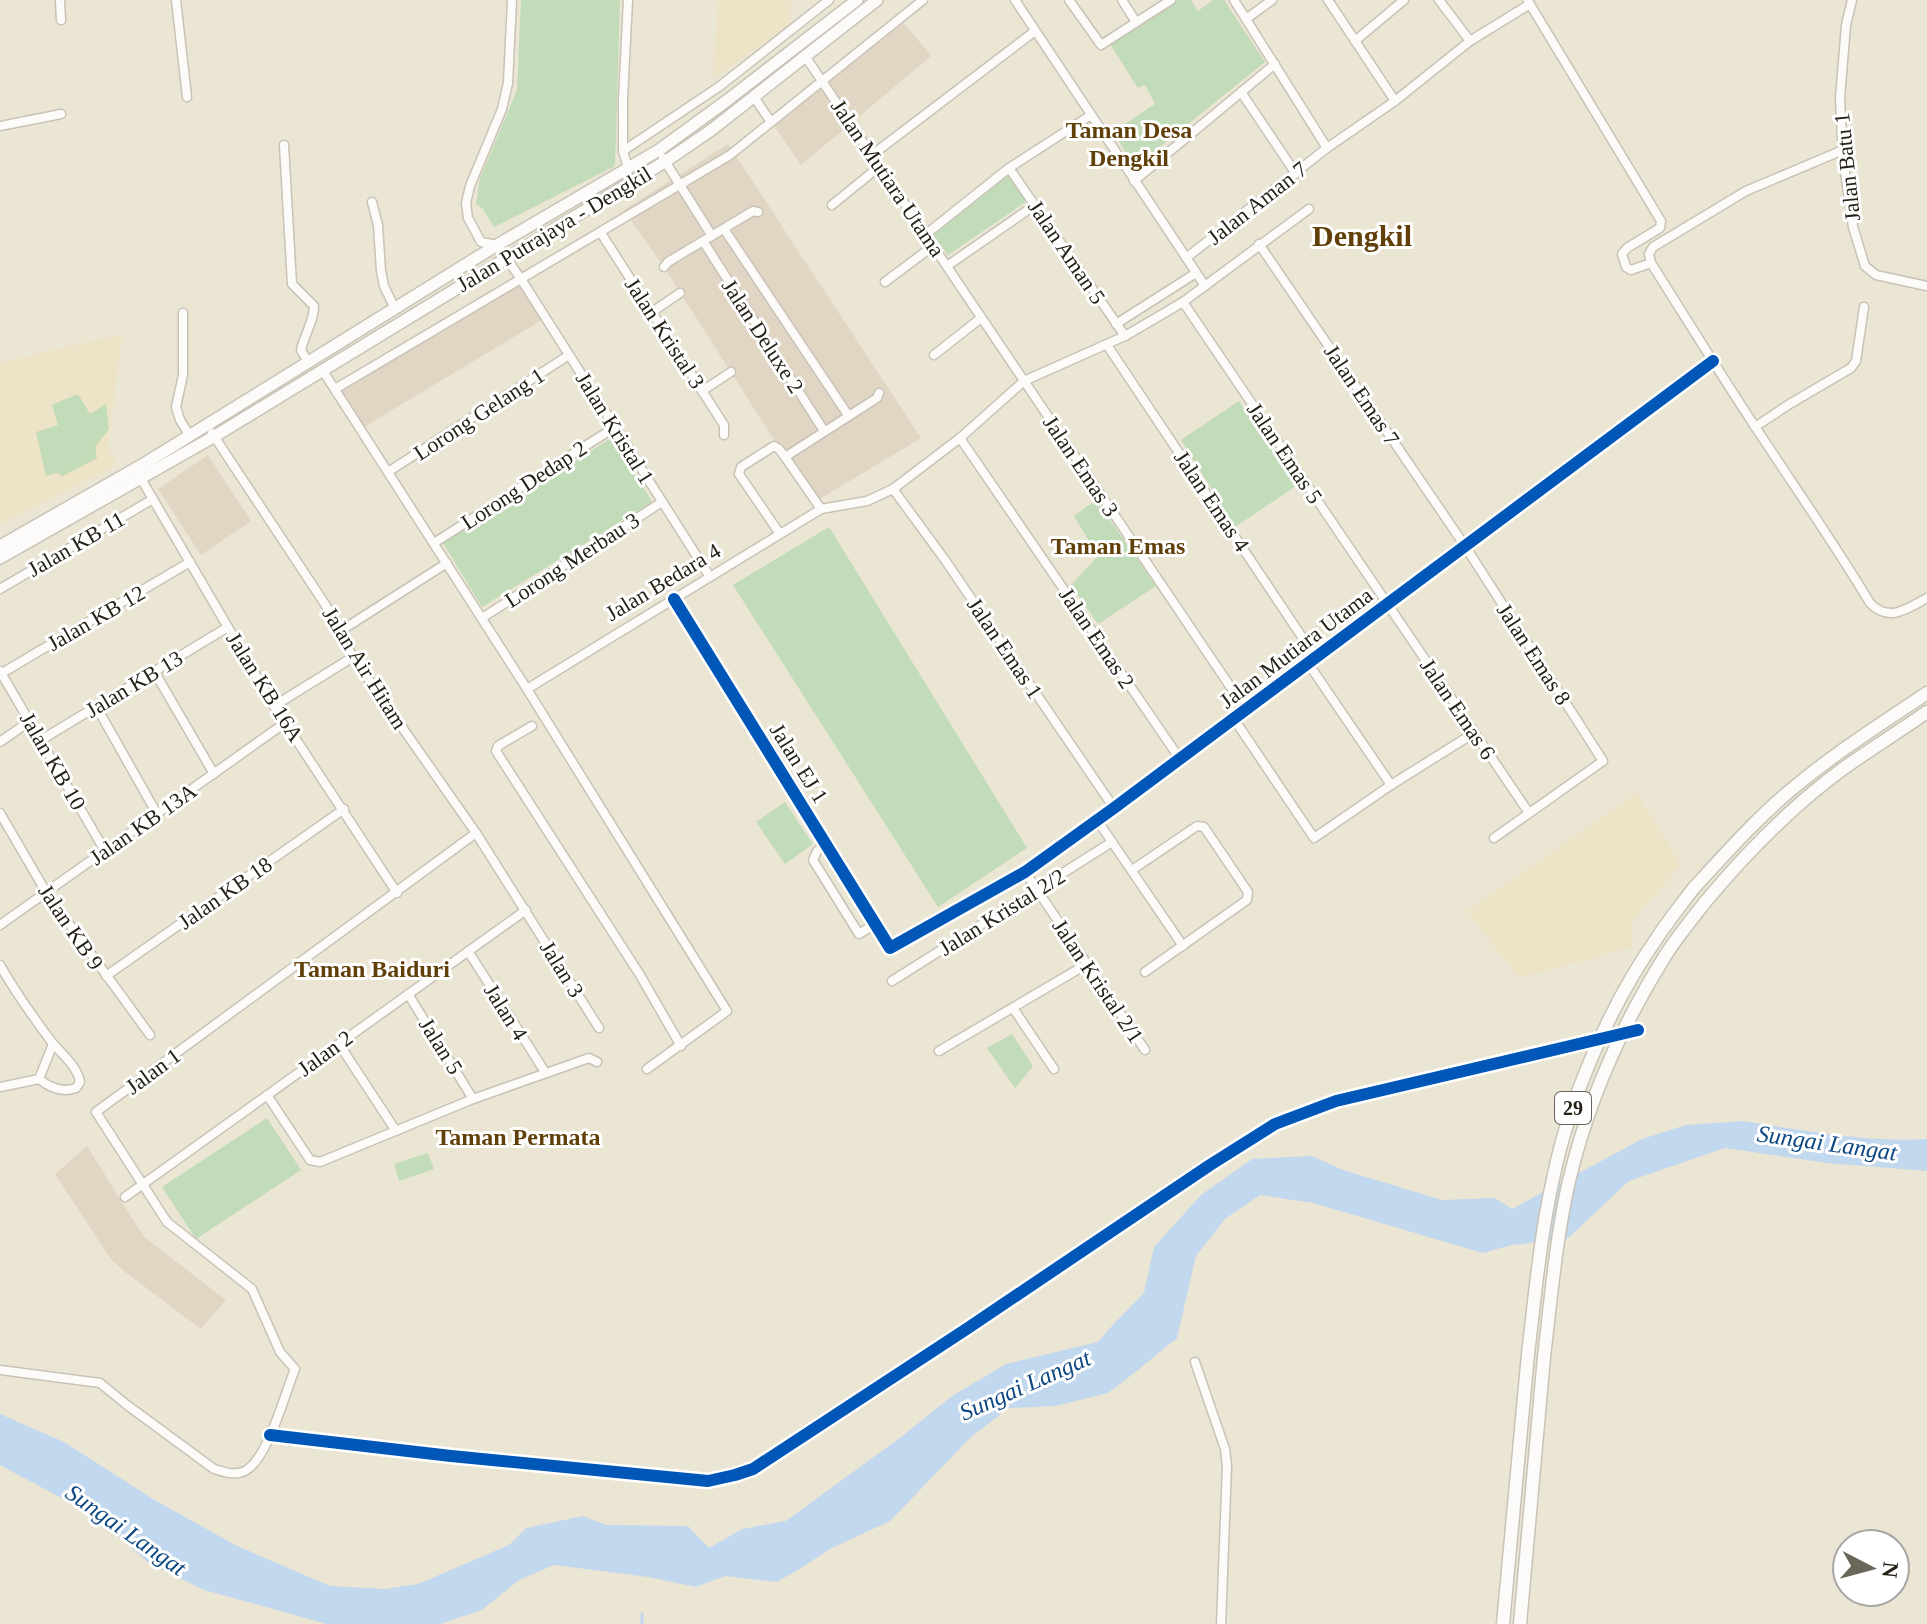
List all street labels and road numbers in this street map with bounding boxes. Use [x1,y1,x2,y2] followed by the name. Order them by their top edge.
[826,95,950,262] street label: Jalan Mutiara Utama
[1829,112,1865,222] street label: Jalan Batu 1
[1202,156,1312,250] street label: Jalan Aman 7
[452,161,656,297] street label: Jalan Putrajaya - Dengkil
[1023,195,1111,309] street label: Jalan Aman 5
[620,273,710,393] street label: Jalan Kristal 3
[717,274,809,398] street label: Jalan Deluxe 2
[1319,340,1405,450] street label: Jalan Emas 7
[409,363,549,465] street label: Lorong Gelang 1
[571,367,659,489] street label: Jalan Kristal 1
[1242,398,1328,508] street label: Jalan Emas 5
[1038,411,1124,521] street label: Jalan Emas 3
[457,435,591,535] street label: Lorong Dedap 2
[1169,446,1255,556] street label: Jalan Emas 4
[23,506,129,582] street label: Jalan KB 11
[500,507,644,613] street label: Lorong Merbau 3
[601,538,725,626] street label: Jalan Bedara 4
[43,580,149,656] street label: Jalan KB 12
[1215,582,1377,714] street label: Jalan Mutiara Utama
[1054,583,1140,693] street label: Jalan Emas 2
[962,593,1048,703] street label: Jalan Emas 1
[1492,599,1576,709] street label: Jalan Emas 8
[317,602,413,734] street label: Jalan Air Hitam
[221,628,309,747] street label: Jalan KB 16A
[81,645,187,723] street label: Jalan KB 13
[1415,654,1501,764] street label: Jalan Emas 6
[15,708,91,814] street label: Jalan KB 10
[765,719,833,807] street label: Jalan EJ 1
[85,778,201,870] street label: Jalan KB 13A
[173,852,277,934] street label: Jalan KB 18
[934,863,1070,961] street label: Jalan Kristal 2/2
[33,879,109,975] street label: Jalan KB 9
[1047,914,1149,1048] street label: Jalan Kristal 2/1
[535,936,589,1002] street label: Jalan 3
[479,979,533,1045] street label: Jalan 4
[414,1013,468,1079] street label: Jalan 5
[293,1025,357,1081] street label: Jalan 2
[121,1043,185,1099] street label: Jalan 1
[1555,1092,1591,1124] road number: 29

